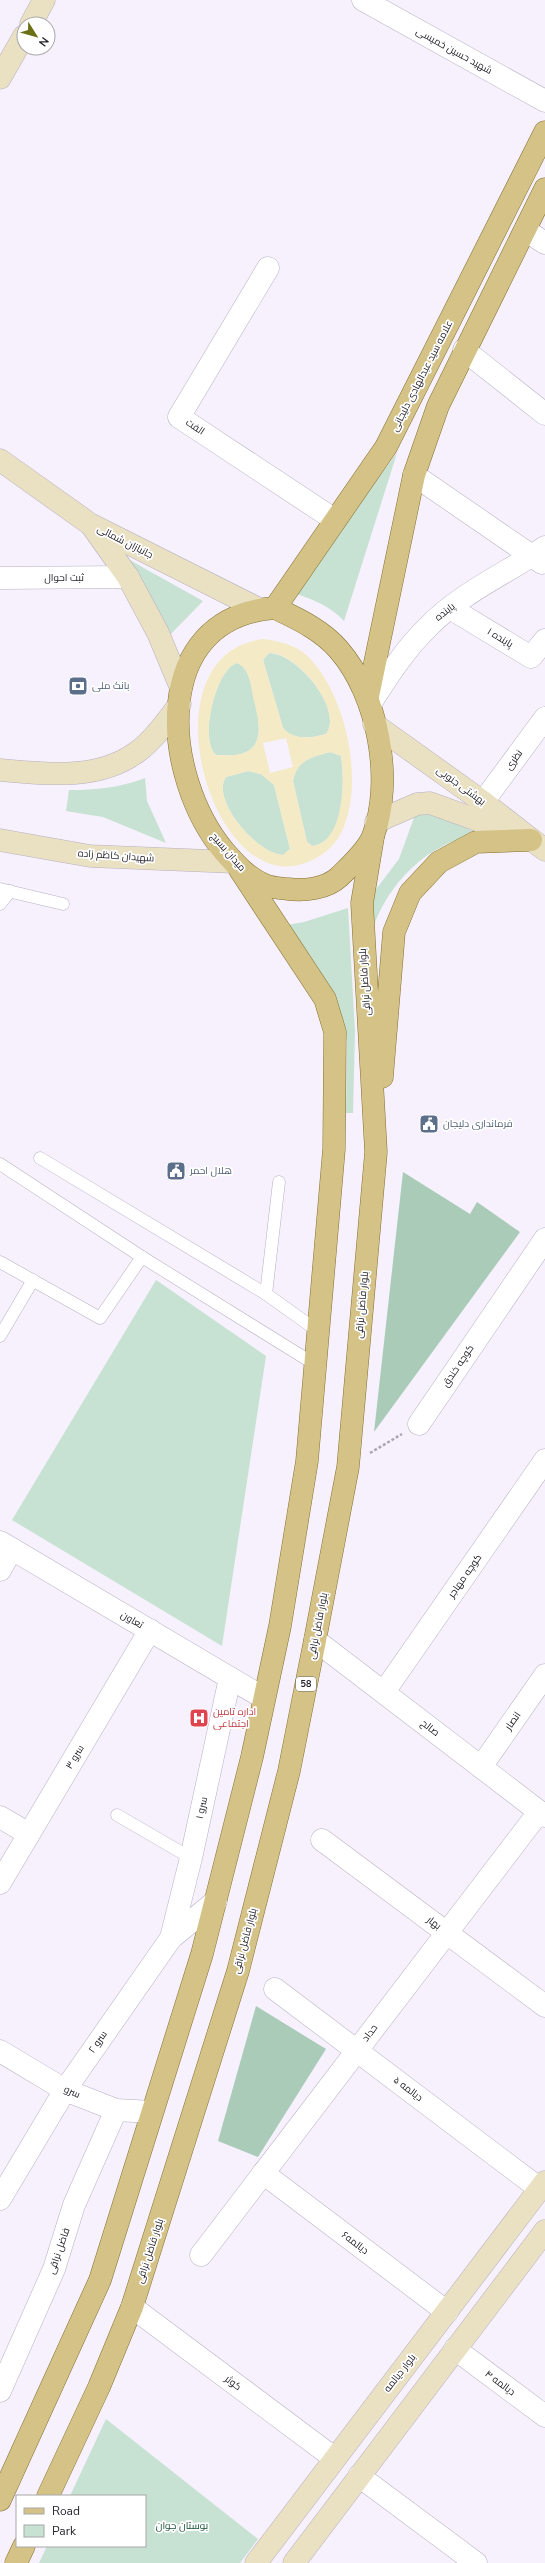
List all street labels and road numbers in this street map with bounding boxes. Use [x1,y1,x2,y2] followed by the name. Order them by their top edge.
[413,24,495,78] street label: شهید حسین خمیسی
[388,318,456,434] street label: علامه سید عبدالهادی دلیجانی
[183,416,207,438] street label: الفت
[95,522,155,562] street label: جانبازان شمالی
[44,571,84,585] street label: ثبت احوال
[432,599,458,624] street label: پاینده
[484,625,516,651] street label: پاینده ۱
[502,747,526,773] street label: نظری
[433,763,489,809] street label: بهشتی جنوبی
[207,830,249,874] street label: میدان بسیج
[77,846,155,866] street label: شهیدان کاظم زاده
[356,948,374,1016] street label: بلوار فاضل نراقی
[352,1271,372,1339] street label: بلوار فاضل نراقی
[439,1342,477,1390] street label: کوچه خندق
[444,1551,485,1601] street label: کوچه مهاجر
[305,1592,331,1660] street label: بلوار فاضل نراقی
[118,1608,146,1632] street label: تعاون
[296,1677,316,1691] road number: 58
[501,1709,524,1734] street label: انصار
[418,1716,442,1740] street label: صالح
[62,1742,88,1772] street label: سرو ۳
[193,1796,211,1820] street label: سرو ۱
[230,1907,260,1975] street label: بلوار فاضل نراقی
[423,1912,444,1933] street label: بهار
[359,2021,381,2045] street label: حداد
[85,2028,111,2056] street label: سرو ۲
[390,2073,426,2105] street label: دیالمه ۵
[62,2082,82,2102] street label: سرو
[133,2217,167,2285] street label: بلوار فاضل نراقی
[45,2226,73,2276] street label: فاضل نراقی
[339,2228,372,2258] street label: دیالمه۶
[381,2351,419,2395] street label: بلوار دیالمه
[482,2367,518,2399] street label: دیالمه ۴
[221,2371,244,2394] street label: کوثر

